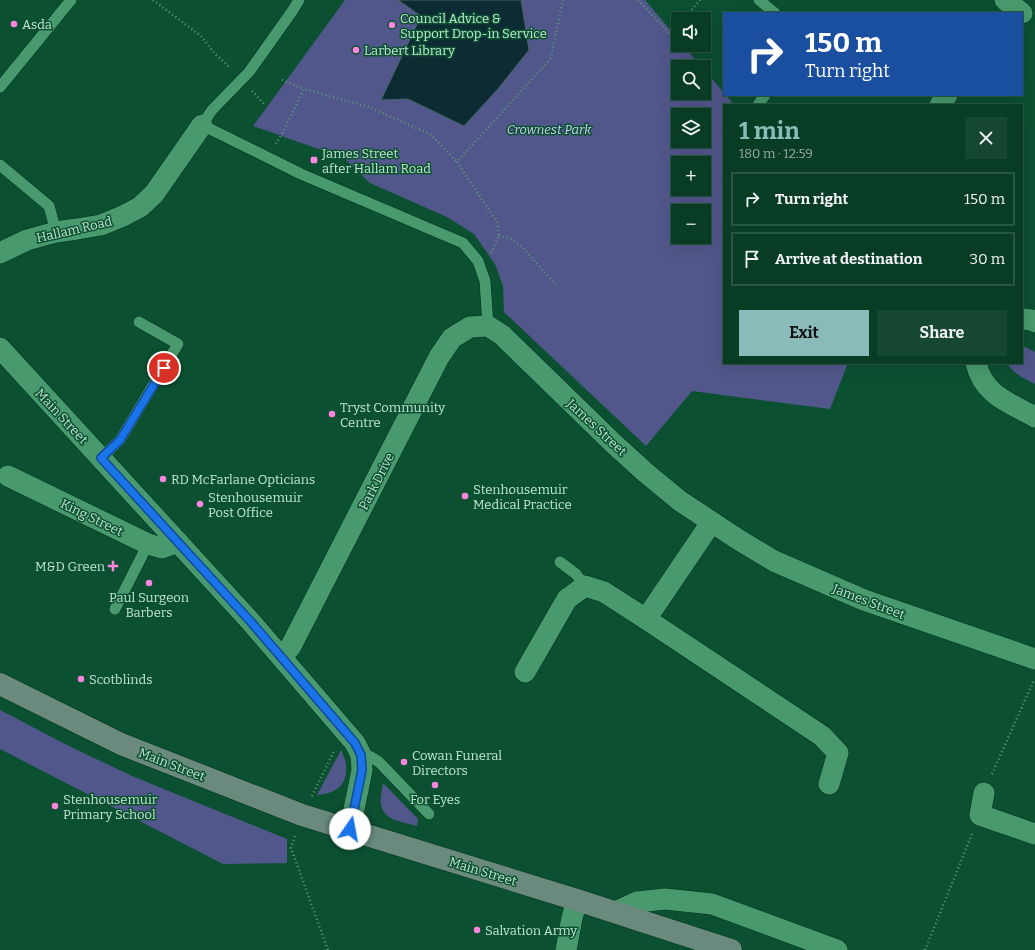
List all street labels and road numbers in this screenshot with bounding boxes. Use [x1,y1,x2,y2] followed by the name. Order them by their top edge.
[35,213,114,245] street label: Hallam Road
[32,386,91,447] street label: Main Street
[563,395,630,459] street label: James Street
[356,450,397,512] street label: Park Drive
[58,496,126,539] street label: King Street
[830,580,907,622] street label: James Street
[137,745,207,784] street label: Main Street
[447,854,519,889] street label: Main Street

